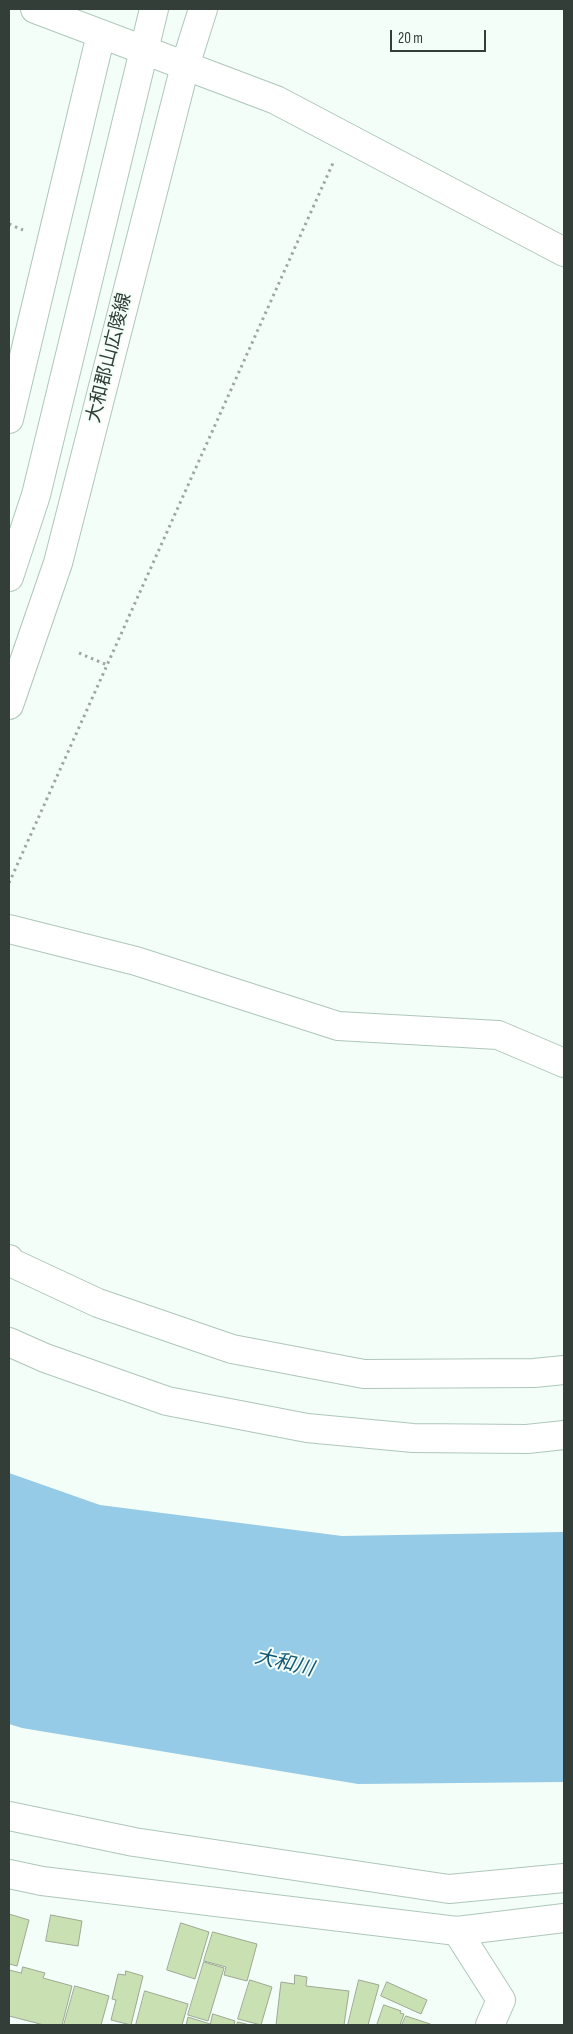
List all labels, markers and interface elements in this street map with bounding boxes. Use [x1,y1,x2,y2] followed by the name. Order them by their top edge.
[393,20,489,52] scale bar
[398,29,423,48] text: 20 m
[83,291,137,425] street label: 大和郡山広陵線
[252,1646,316,1682] water label: 大和川

